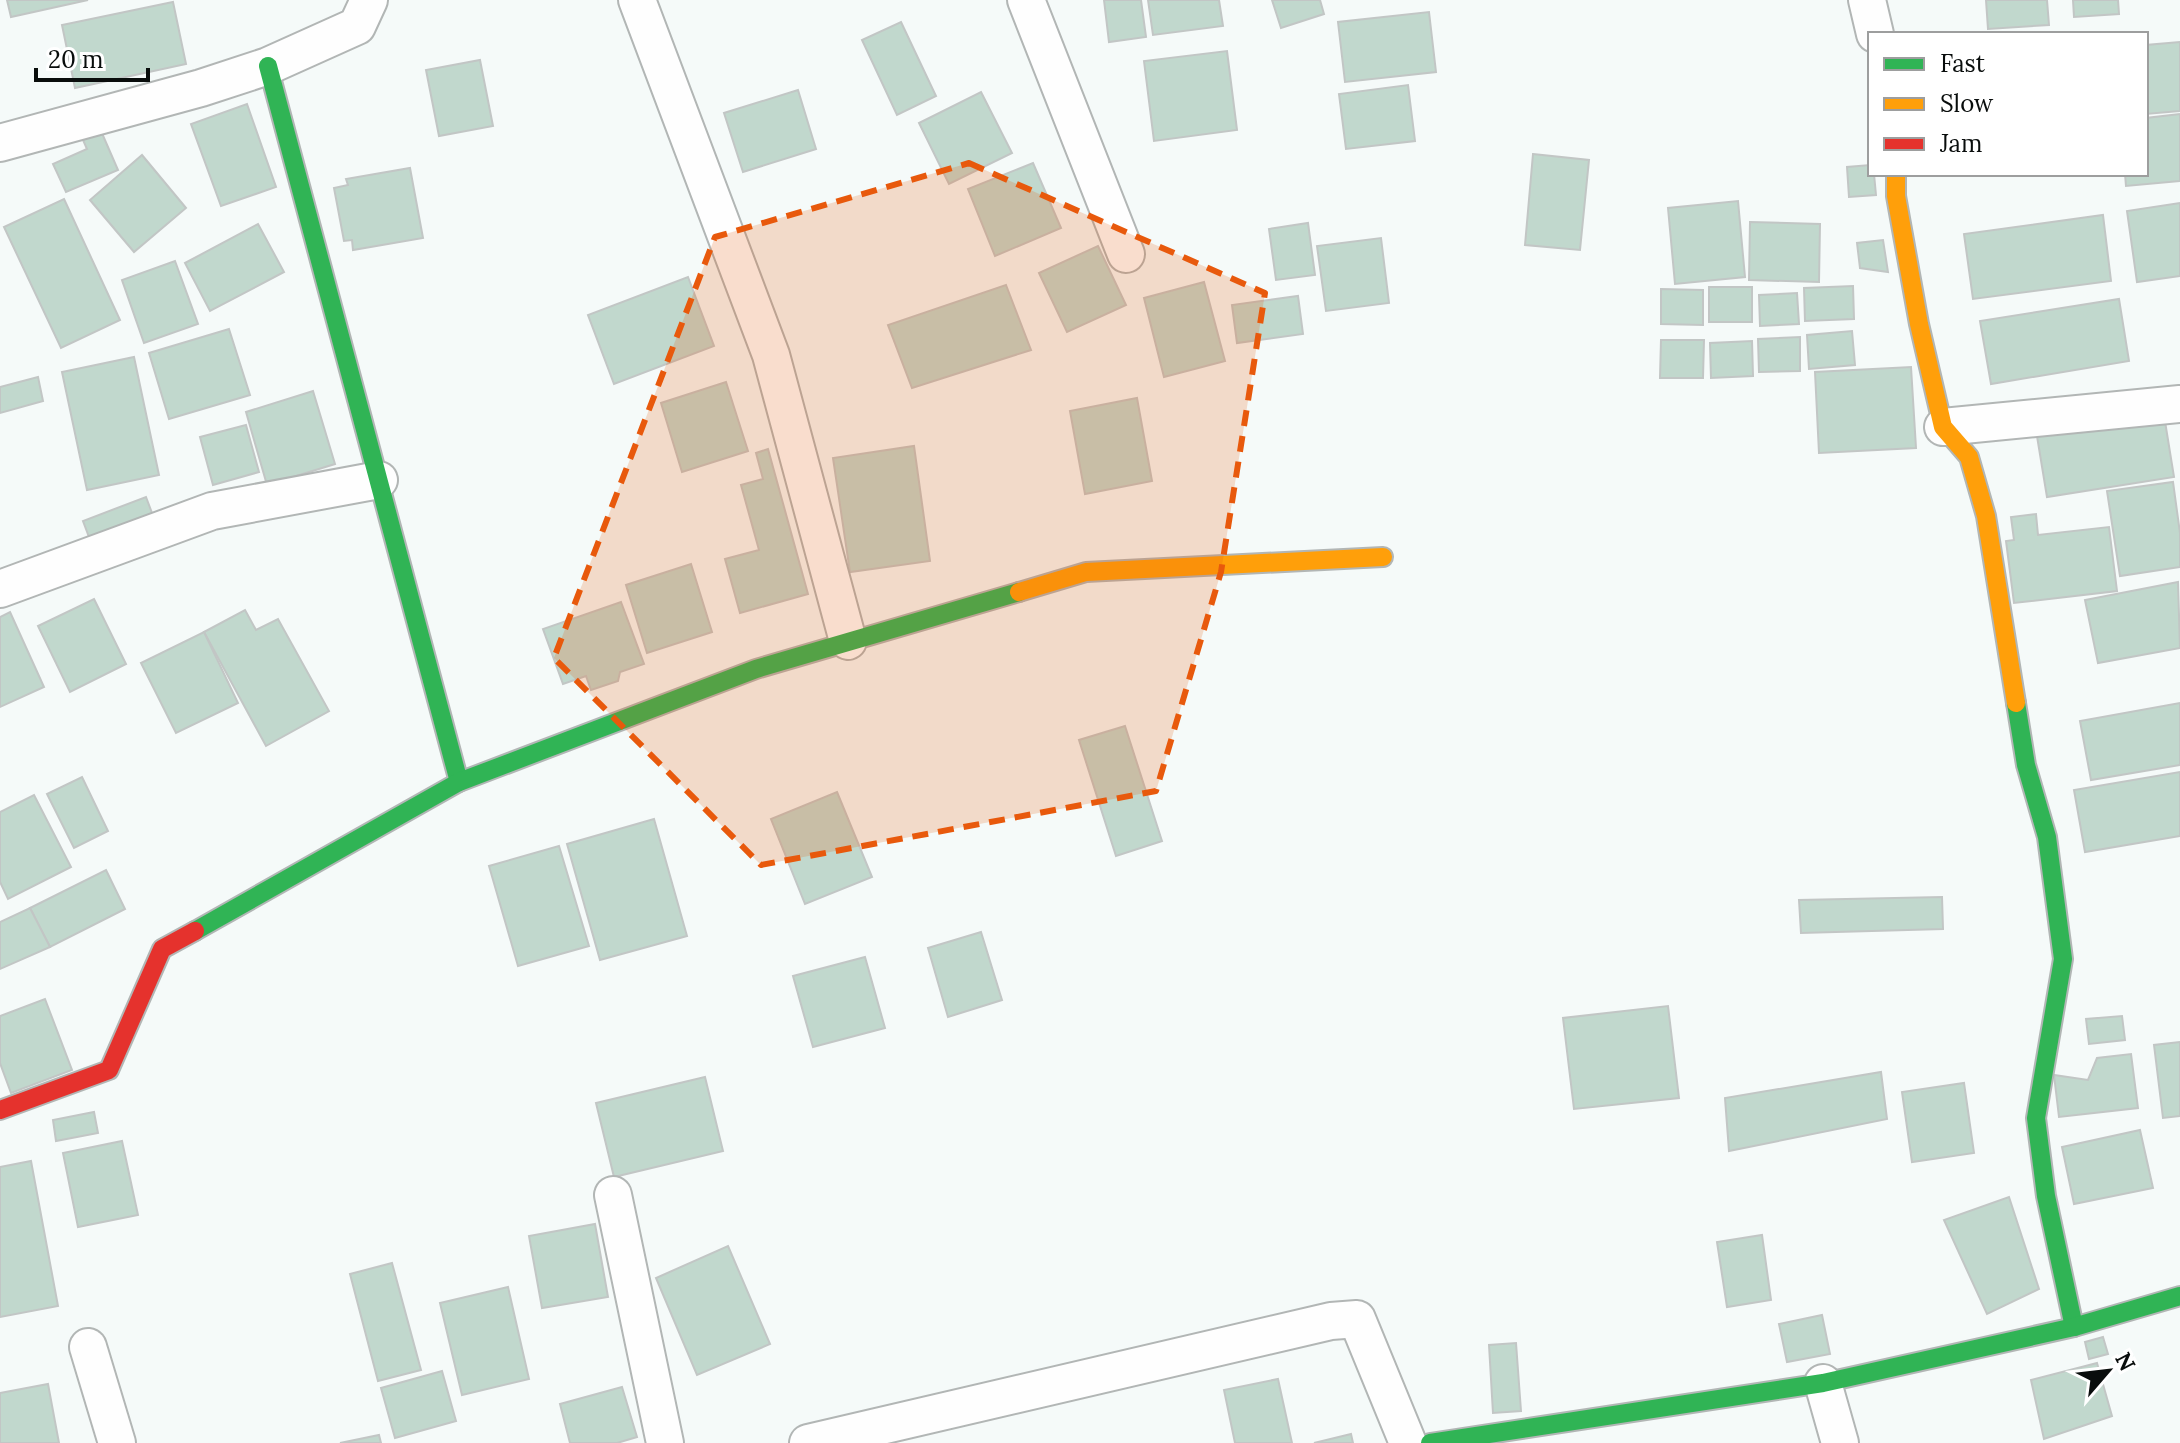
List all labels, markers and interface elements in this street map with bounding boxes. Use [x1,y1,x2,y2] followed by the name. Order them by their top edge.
[36,32,148,82] scale bar
[1868,32,2148,176] legend
[48,44,104,75] text: 20 m
[1940,48,1986,79] text: Fast
[1940,88,1994,119] text: Slow
[1939,128,1982,159] text: Jam
[2068,1331,2148,1411] north arrow
[2109,1348,2142,1376] text: N

